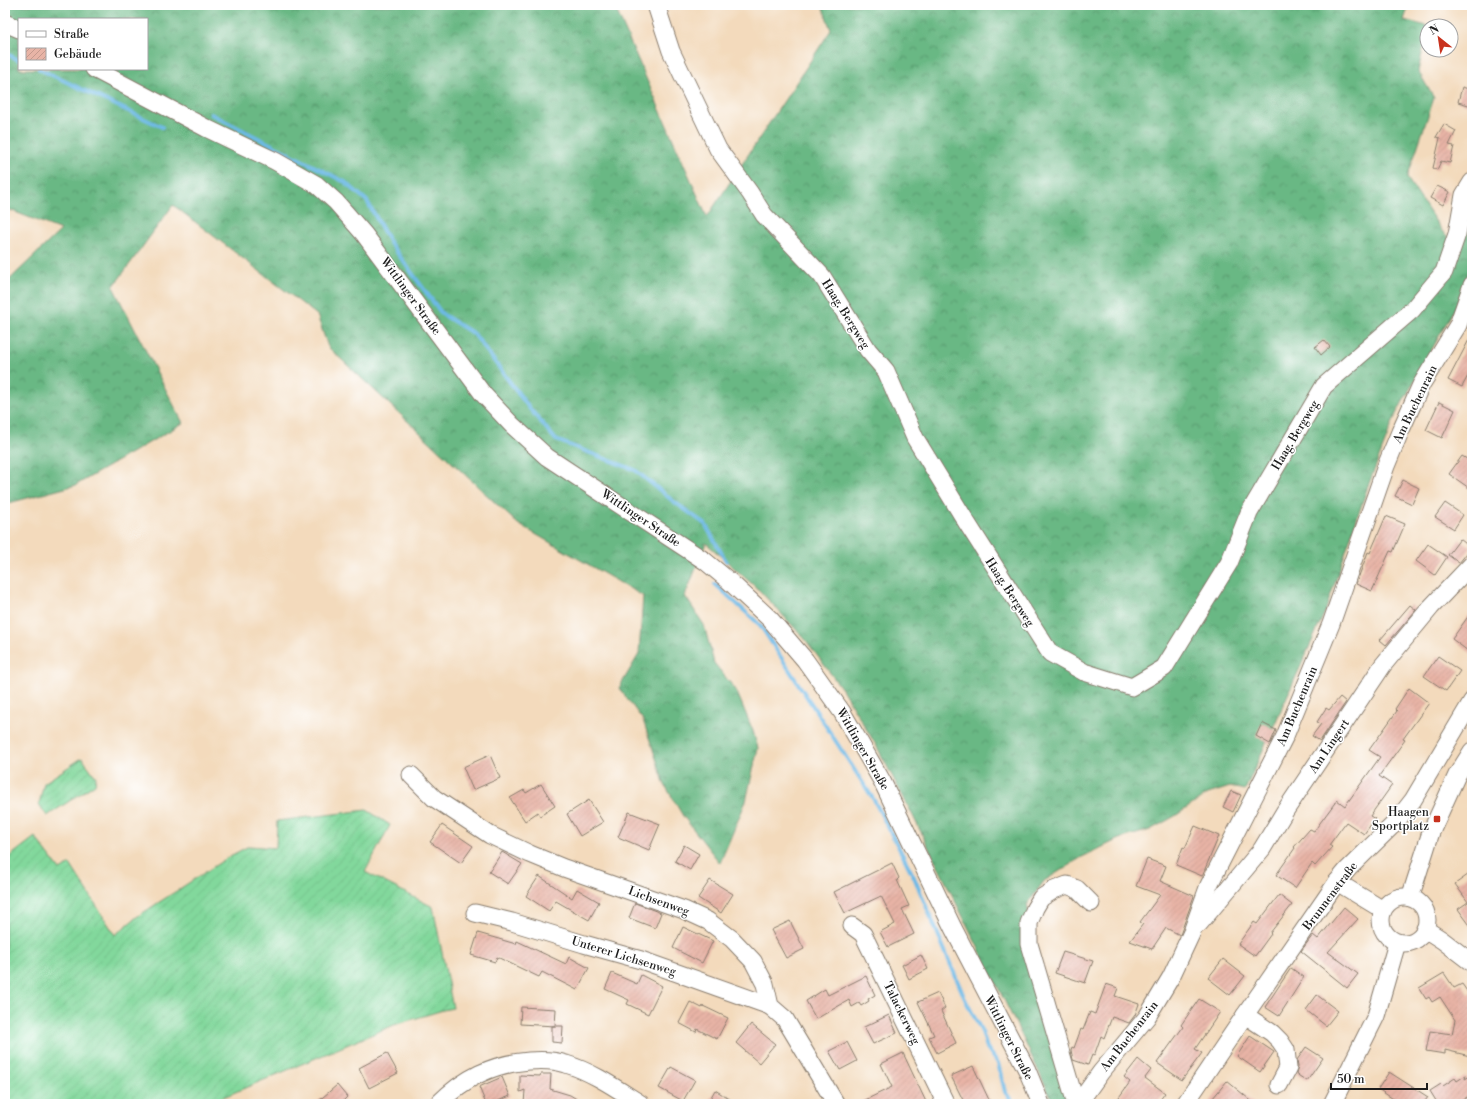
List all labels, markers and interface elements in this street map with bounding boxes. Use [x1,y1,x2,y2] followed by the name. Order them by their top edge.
[18,18,148,70] legend
[1419,18,1459,58] north arrow
[1427,22,1442,38] text: N
[54,27,89,42] text: Straße
[54,47,102,62] text: Gebäude
[377,254,444,338] street label: Wittlinger Straße
[818,277,873,353] street label: Haag. Bergweg
[1390,363,1441,447] street label: Am Buchenrain
[1269,397,1323,473] street label: Haag. Bergweg
[597,486,683,550] street label: Wittlinger Straße
[982,555,1038,630] street label: Haag. Bergweg
[1274,664,1321,749] street label: Am Buchenrain
[832,705,892,793] street label: Wittlinger Straße
[1305,716,1353,777] street label: Am Lingert
[1372,805,1429,834] place label: Haagen Sportplatz
[1432,814,1442,824] marker: Haagen Sportplatz
[1299,859,1361,934] street label: Brunnenstraße
[626,883,692,920] street label: Lichsenweg
[570,933,679,980] street label: Unterer Lichsenweg
[880,979,924,1048] street label: Talackerweg
[980,993,1036,1083] street label: Wittlinger Straße
[1097,998,1162,1075] street label: Am Buchenrain
[1331,1065,1427,1091] scale bar
[1337,1072,1365,1087] text: 50 m

